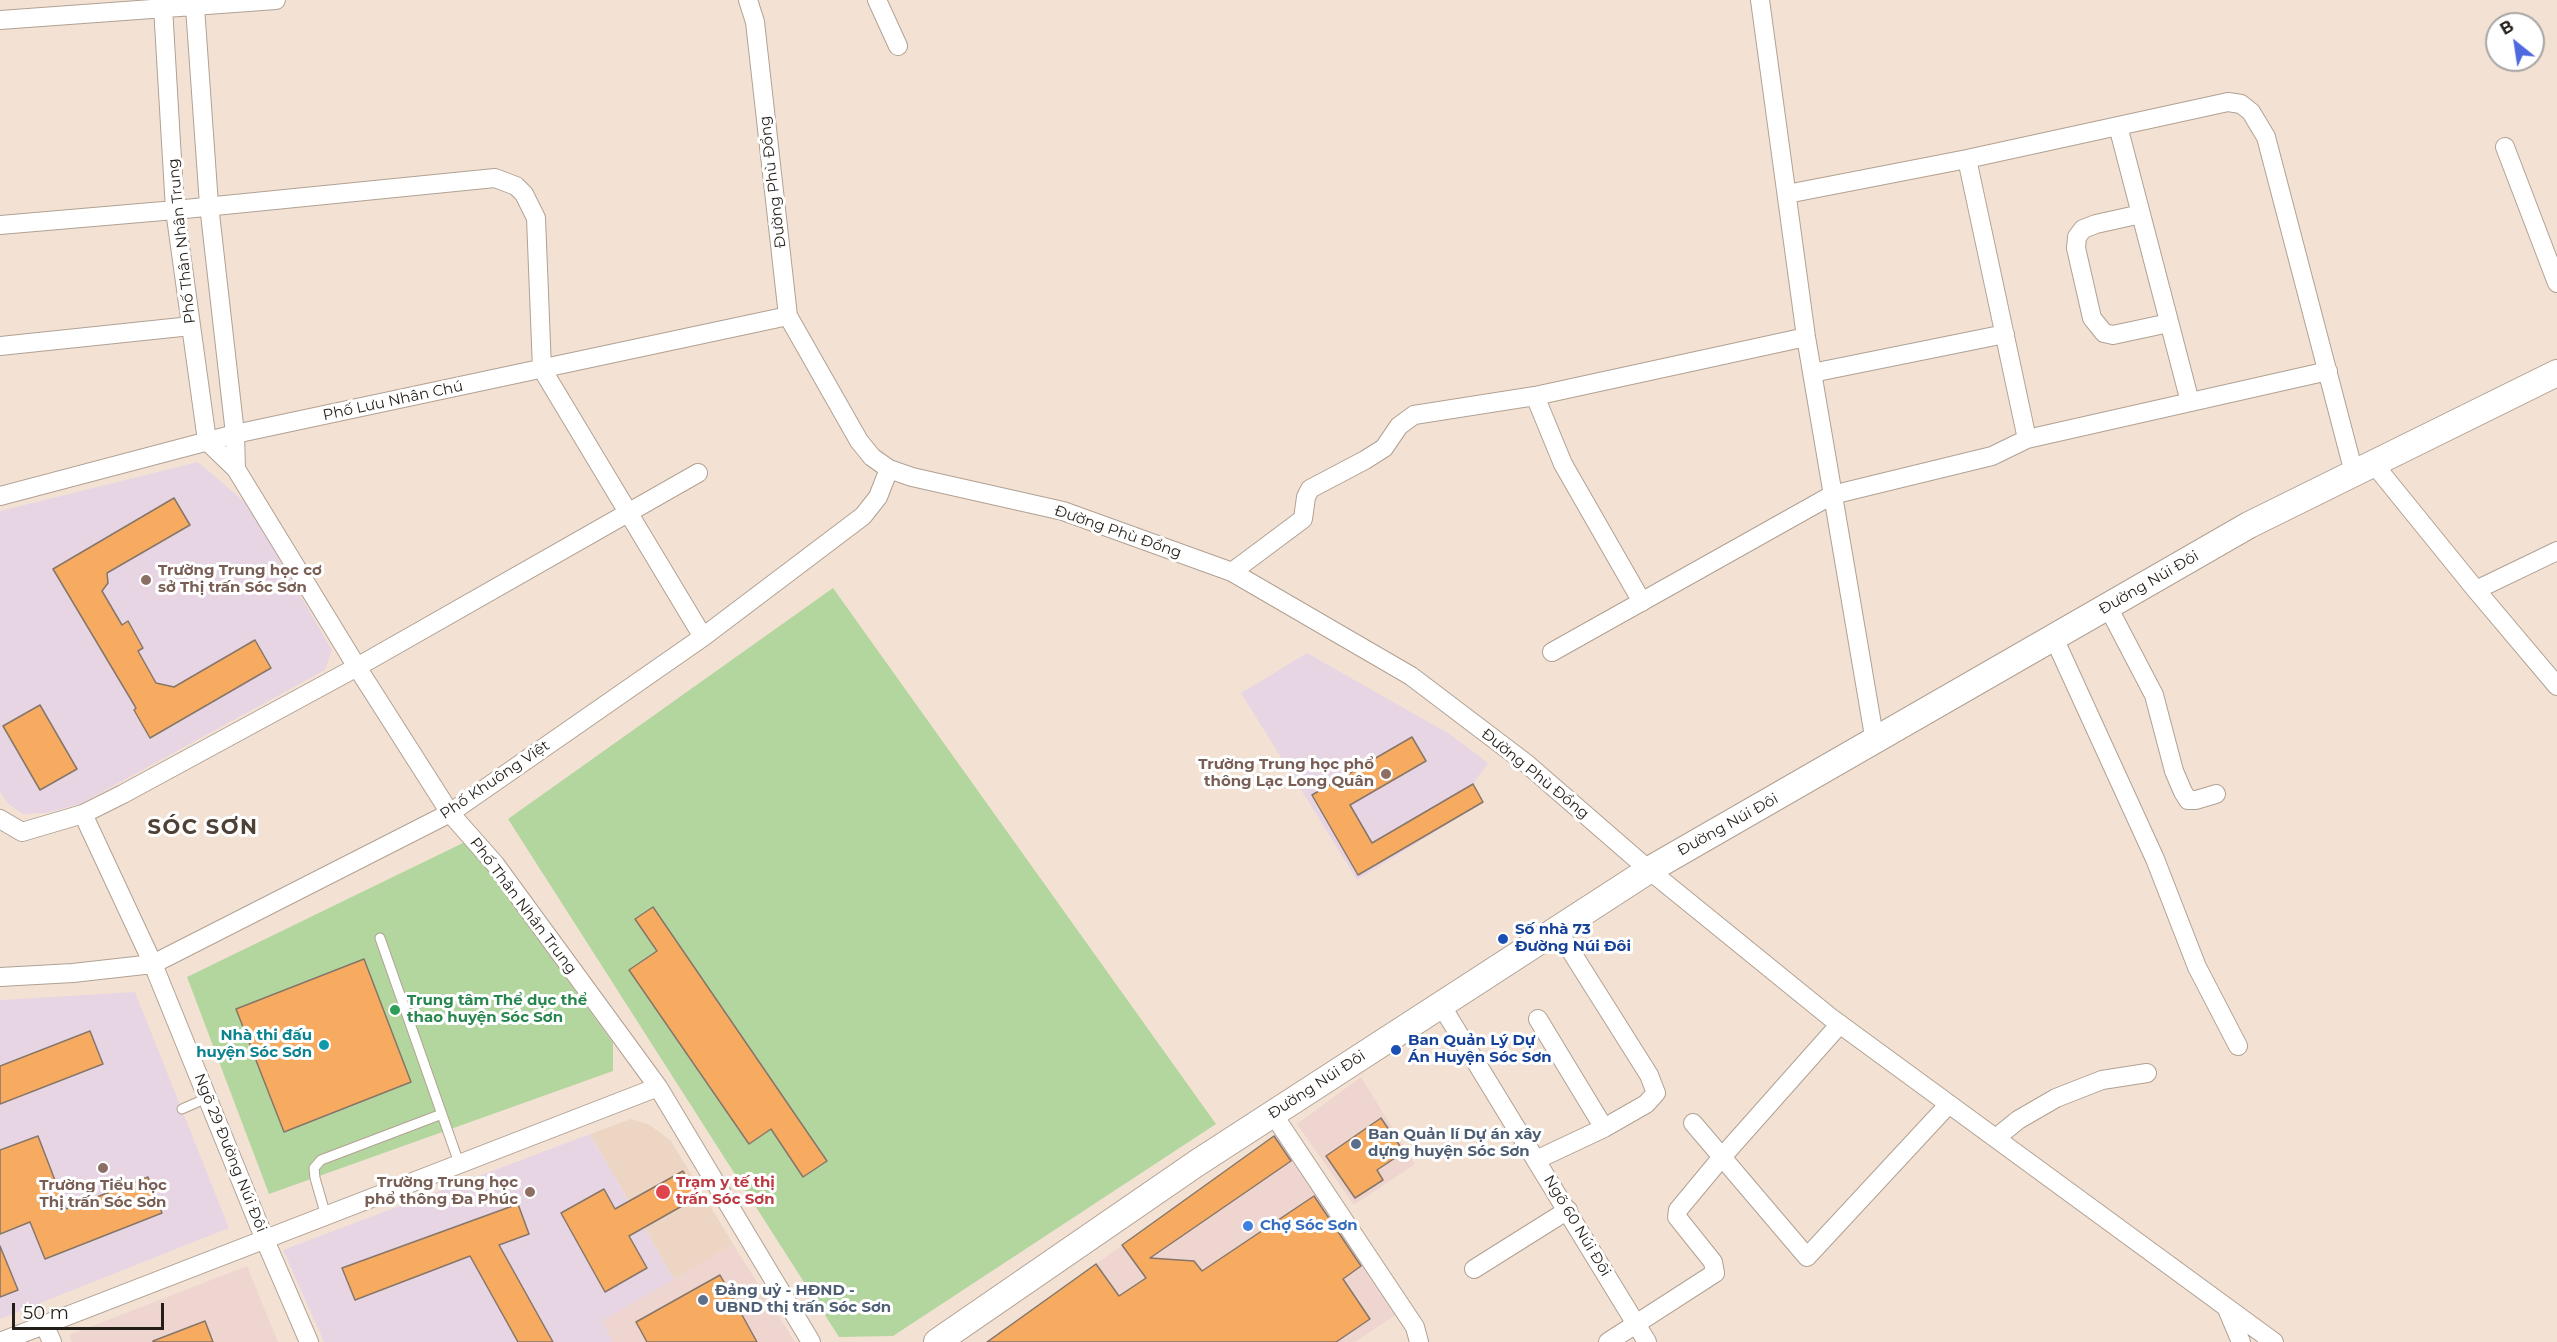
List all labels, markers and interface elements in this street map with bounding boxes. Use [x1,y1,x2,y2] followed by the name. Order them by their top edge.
[2485,12,2545,72] north arrow
[2497,16,2517,39] text: B
[756,115,790,249] street label: Đường Phù Đổng
[164,157,200,325] street label: Phố Thân Nhân Trung
[321,377,465,425] street label: Phố Lưu Nhân Chú
[1052,502,1184,562] street label: Đường Phù Đổng
[2096,547,2202,619] street label: Đường Núi Đôi
[158,562,322,597] place label: Trường Trung học cơ sở Thị trấn Sóc Sơn
[139,573,153,587] marker: Trường Trung học cơ sở Thị trấn Sóc Sơn
[1478,725,1592,823] street label: Đường Phù Đổng
[437,737,553,823] street label: Phố Khuông Việt
[1198,756,1374,791] place label: Trường Trung học phổ thông Lạc Long Quân
[1379,767,1393,781] marker: Trường Trung học phổ thông Lạc Long Quân
[1675,790,1781,860] street label: Đường Núi Đôi
[148,815,258,841] district label: SÓC SƠN
[466,834,580,978] street label: Phố Thân Nhân Trung
[1515,921,1631,956] place label: Số nhà 73 Đường Núi Đôi
[1496,932,1510,946] marker: Số nhà 73 Đường Núi Đôi
[407,992,587,1027] place label: Trung tâm Thể dục thể thao huyện Sóc Sơn
[388,1003,402,1017] marker: Trung tâm Thể dục thể thao huyện Sóc Sơn
[196,1027,312,1062] place label: Nhà thi đấu huyện Sóc Sơn
[1408,1032,1552,1067] place label: Ban Quản Lý Dự Án Huyện Sóc Sơn
[317,1038,331,1052] marker: Nhà thi đấu huyện Sóc Sơn
[1389,1043,1403,1057] marker: Ban Quản Lý Dự Án Huyện Sóc Sơn
[1265,1047,1369,1123] street label: Đường Núi Đôi
[190,1071,270,1235] street label: Ngõ 29 Đường Núi Đôi
[1368,1126,1541,1161] place label: Ban Quản lí Dự án xây dựng huyện Sóc Sơn
[1349,1137,1363,1151] marker: Ban Quản lí Dự án xây dựng huyện Sóc Sơn
[96,1161,110,1175] marker: Trường Tiểu học Thị trấn Sóc Sơn
[1540,1172,1614,1280] street label: Ngõ 60 Núi Đôi
[365,1174,518,1209] place label: Trường Trung học phổ thông Đa Phúc
[676,1174,775,1209] place label: Trạm y tế thị trấn Sóc Sơn
[39,1177,167,1212] place label: Trường Tiểu học Thị trấn Sóc Sơn
[654,1183,672,1201] marker: Trạm y tế thị trấn Sóc Sơn
[523,1185,537,1199] marker: Trường Trung học phổ thông Đa Phúc
[1260,1217,1358,1235] place label: Chợ Sóc Sơn
[1241,1219,1255,1233] marker: Chợ Sóc Sơn
[715,1282,891,1317] place label: Đảng uỷ - HĐND - UBND thị trấn Sóc Sơn
[15,1291,166,1329] scale bar
[696,1293,710,1307] marker: Đảng uỷ - HĐND - UBND thị trấn Sóc Sơn
[23,1302,69,1324] text: 50 m

